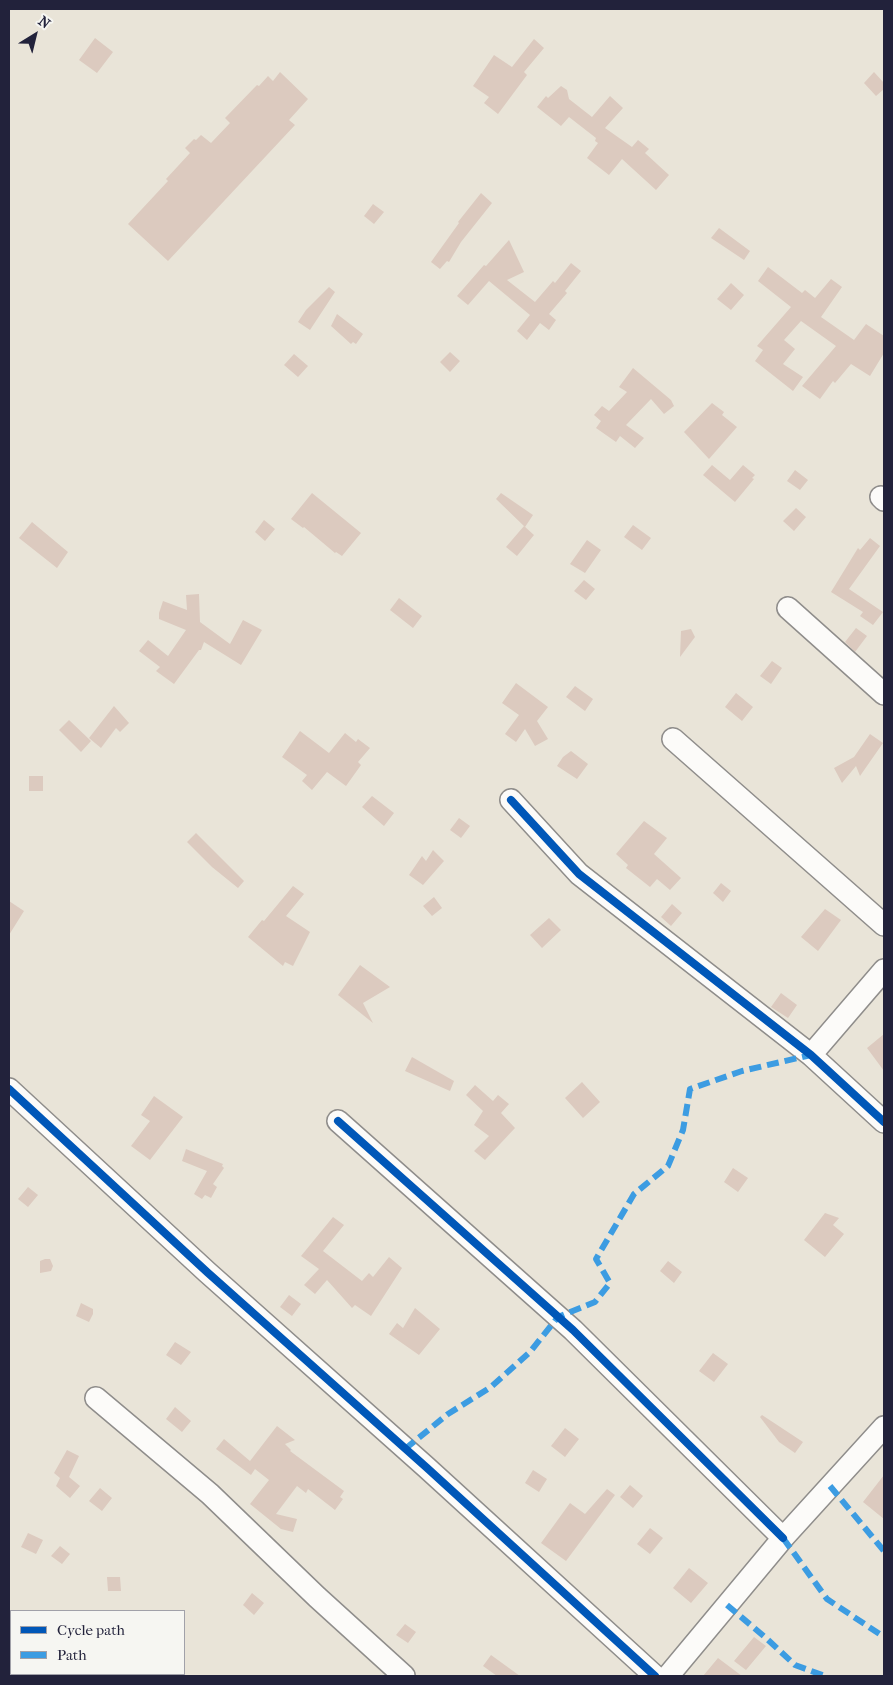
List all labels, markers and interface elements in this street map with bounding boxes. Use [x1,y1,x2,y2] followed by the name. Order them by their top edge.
[10,10,60,60] north arrow
[35,12,53,32] text: N
[10,1610,185,1675] legend
[57,1621,125,1639] text: Cycle path
[57,1646,87,1664] text: Path

